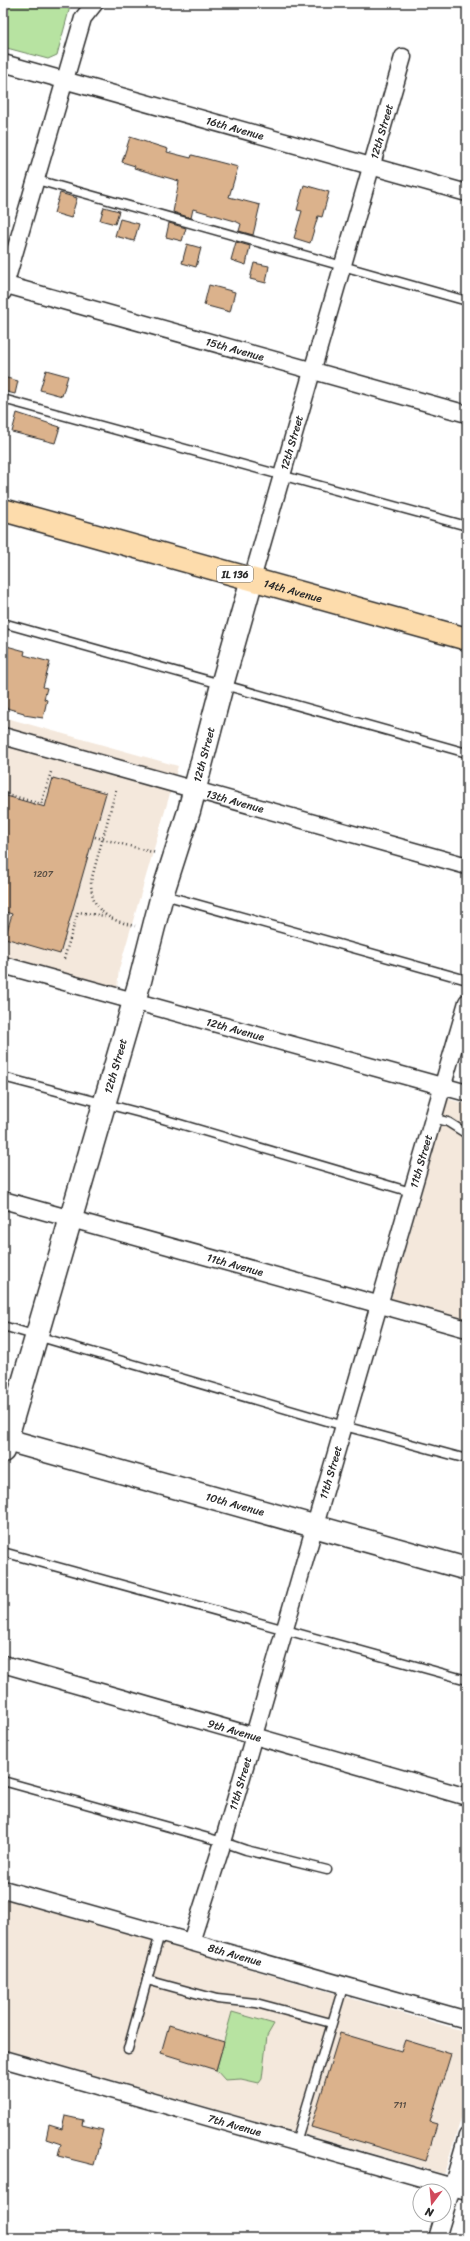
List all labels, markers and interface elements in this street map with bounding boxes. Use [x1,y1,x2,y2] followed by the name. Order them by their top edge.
[365,102,399,161] street label: 12th Street
[204,111,267,146] street label: 16th Avenue
[203,332,267,367] street label: 15th Avenue
[275,413,309,473] street label: 12th Street
[217,566,253,582] road number: IL 136
[261,574,325,609] street label: 14th Avenue
[188,725,221,784] street label: 12th Street
[204,784,267,819] street label: 13th Avenue
[33,866,54,882] house number: 1207
[204,1012,267,1047] street label: 12th Avenue
[99,1036,133,1096] street label: 12th Street
[404,1132,438,1190] street label: 11th Street
[205,1248,266,1282] street label: 11th Avenue
[314,1443,348,1501] street label: 11th Street
[203,1487,267,1522] street label: 10th Avenue
[205,1714,264,1748] street label: 9th Avenue
[224,1754,257,1813] street label: 11th Street
[206,1938,265,1972] street label: 8th Avenue
[394,2097,407,2113] house number: 711
[206,2109,264,2142] street label: 7th Avenue
[412,2183,452,2223] north arrow
[423,2202,437,2223] text: N

